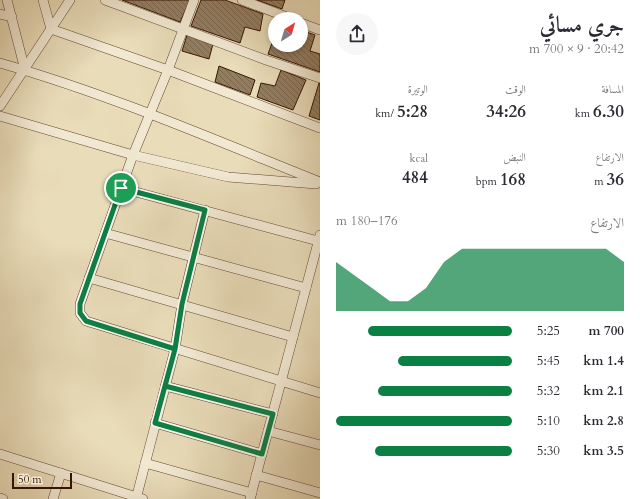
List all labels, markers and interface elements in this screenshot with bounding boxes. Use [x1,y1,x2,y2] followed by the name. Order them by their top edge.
[540,10,624,40] text: جري مسائي
[268,12,308,52] north arrow
[268,12,308,52] map controls
[336,13,378,55] button: share
[529,40,624,58] text: 20:42 · 9 × 700 m
[408,82,428,97] text: الوتيرة
[505,82,526,97] text: الوقت
[602,82,624,97] text: المسافة
[397,100,428,123] text: 5:28
[486,100,526,123] text: 34:26
[593,100,624,123] text: 6.30
[375,106,397,121] text: /km
[575,106,593,121] text: km
[503,150,526,165] text: النبض
[595,150,624,165] text: الارتفاع
[410,151,428,166] text: kcal
[402,166,428,189] text: 484
[500,168,526,191] text: 168
[607,168,624,191] text: 36
[104,171,138,205] pin
[476,174,500,189] text: bpm
[594,174,607,189] text: m
[110,177,132,199] icon: arrive
[336,212,398,230] text: 176–180 m
[590,214,624,232] text: الارتفاع
[537,322,560,340] text: 5:25
[589,322,624,340] text: 700 m
[537,352,560,370] text: 5:45
[583,352,624,370] text: 1.4 km
[537,382,560,400] text: 5:32
[583,382,624,400] text: 2.1 km
[537,412,560,430] text: 5:10
[583,412,624,430] text: 2.8 km
[537,442,560,460] text: 5:30
[583,442,624,460] text: 3.5 km
[12,471,72,490] scale bar
[18,472,42,487] text: 50 m

